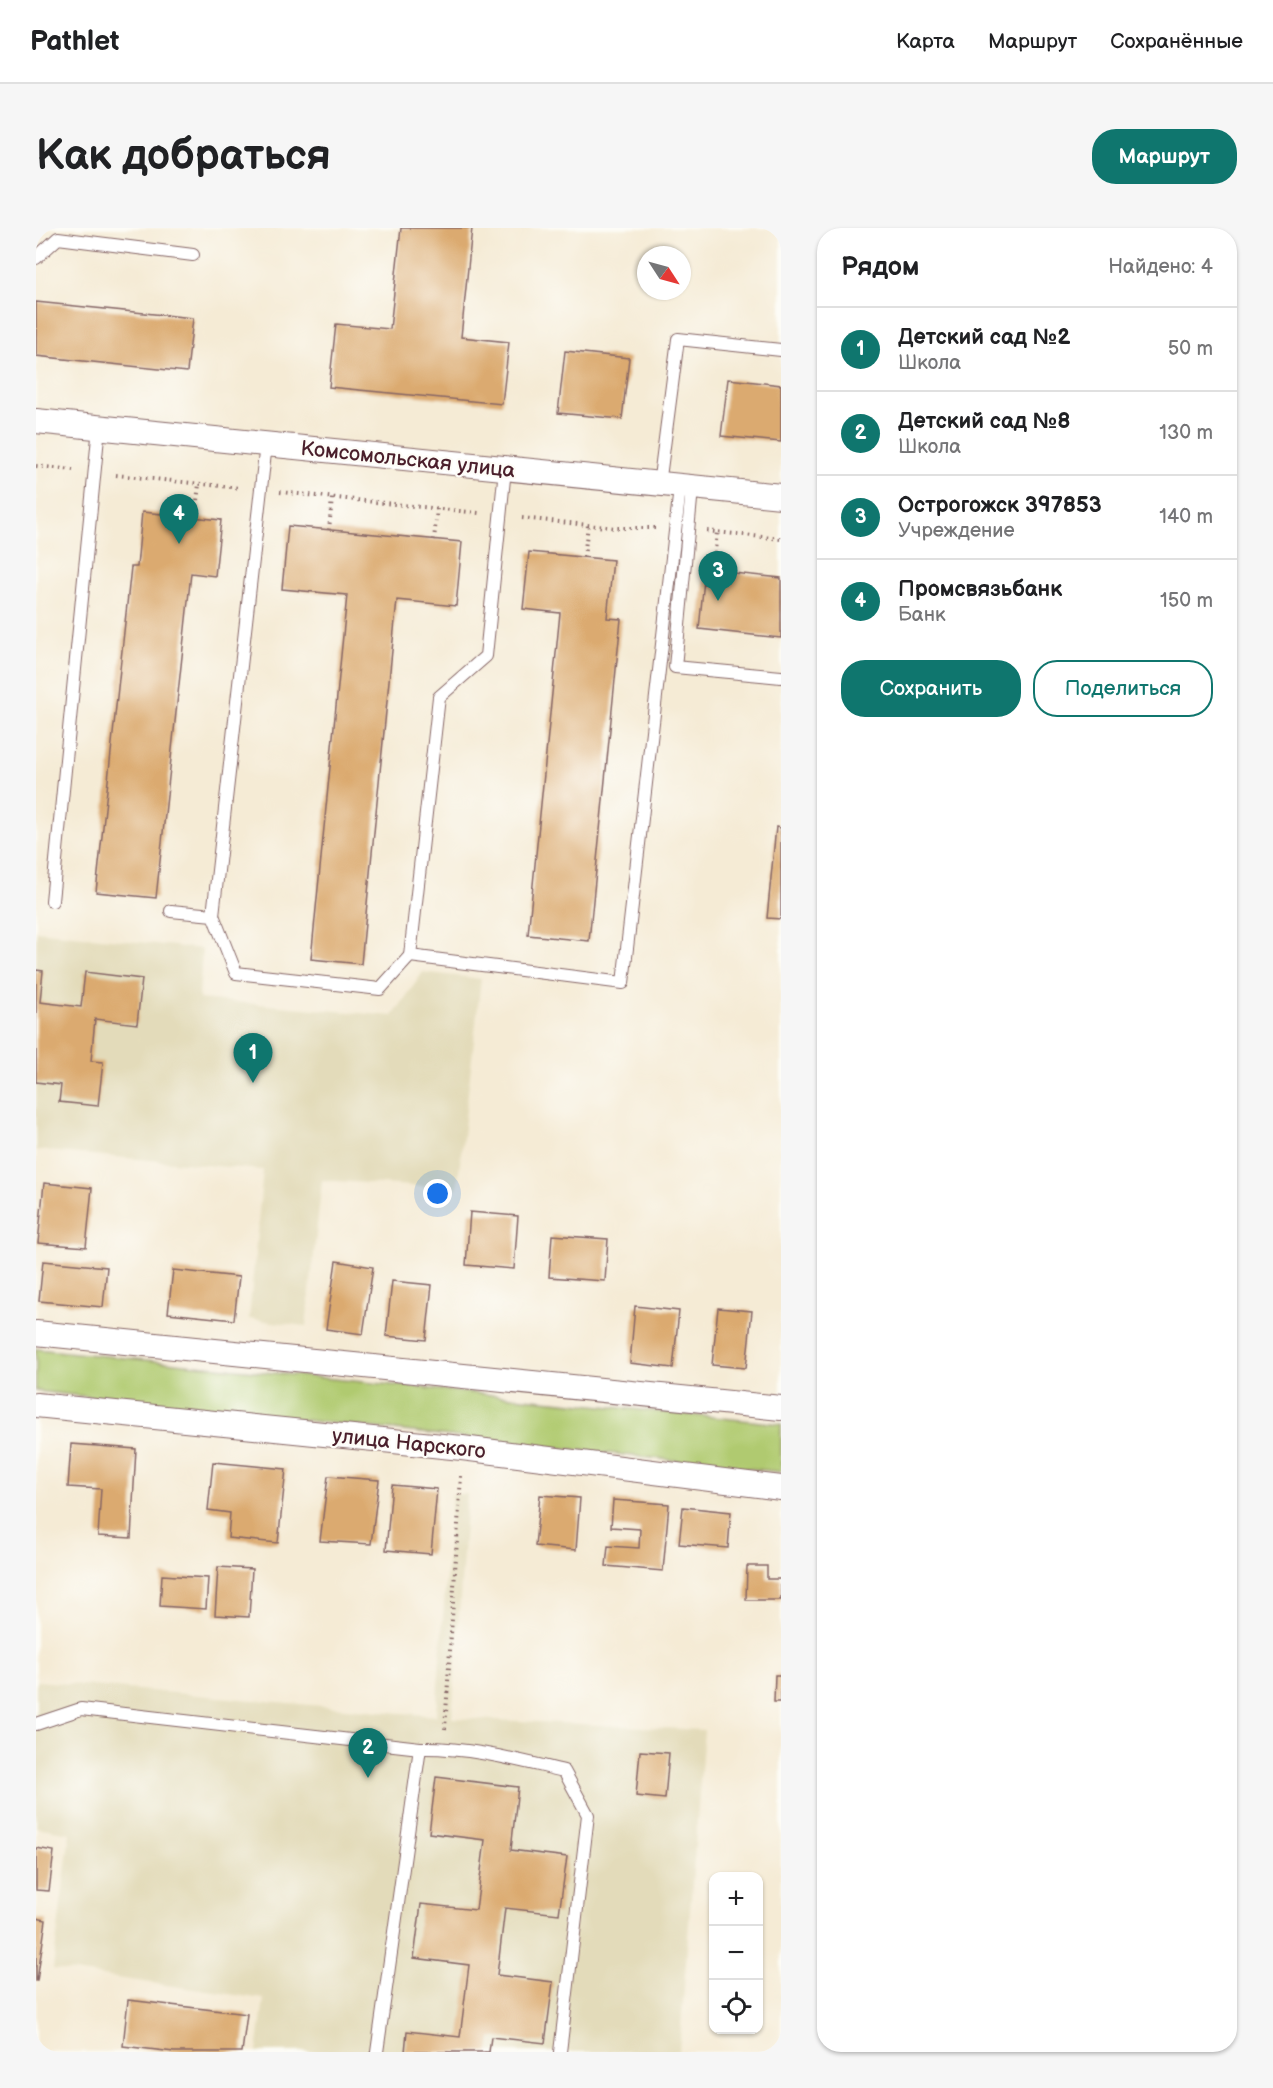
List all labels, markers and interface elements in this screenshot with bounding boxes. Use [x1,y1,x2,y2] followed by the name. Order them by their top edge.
[30,25,119,58] text: Pathlet
[896,29,955,54] text: Карта
[988,29,1077,54] text: Маршрут
[1110,29,1243,54] text: Сохранённые
[1092,129,1237,184] button: Маршрут
[36,131,331,182] text: Как добраться
[637,246,691,300] north arrow
[841,252,919,283] text: Рядом
[1108,255,1213,279] text: Найдено: 4
[898,324,1071,351] text: Детский сад №2
[856,337,865,361] text: 1
[1168,337,1213,361] text: 50 m
[898,351,961,375] text: Школа
[898,408,1071,435] text: Детский сад №8
[855,421,866,445] text: 2
[1159,421,1213,445] text: 130 m
[898,435,961,459] text: Школа
[299,436,517,483] street label: Комсомольская улица
[898,492,1102,519] text: Острогожск 397853
[160,494,198,544] pin: 4
[855,505,866,529] text: 3
[1159,505,1213,529] text: 140 m
[898,519,1015,543] text: Учреждение
[698,552,738,601] pin: 3
[898,576,1062,603] text: Промсвязьбанк
[855,589,866,613] text: 4
[1160,589,1213,613] text: 150 m
[898,603,946,627] text: Банк
[841,660,1021,717] button: Сохранить
[1033,660,1213,717] button: Поделиться
[234,1034,272,1083] pin: 1
[423,1179,452,1208] your location
[331,1423,487,1464] street label: улица Нарского
[348,1728,388,1778] pin: 2
[709,1872,763,2034] map controls
[709,1872,763,1926] button: +
[709,1926,763,1980] button: −
[709,1980,763,2034] button: locate

